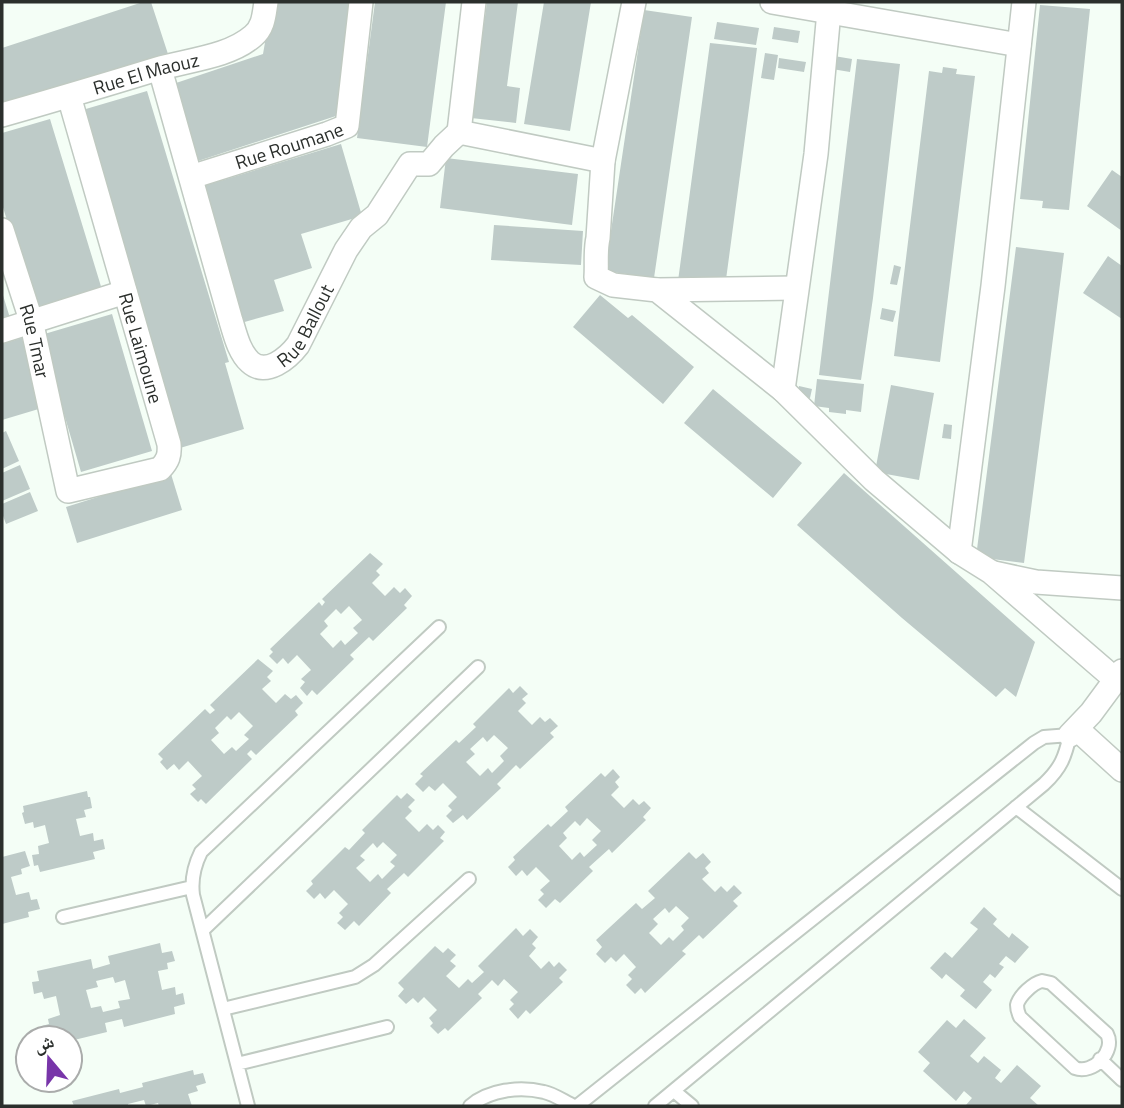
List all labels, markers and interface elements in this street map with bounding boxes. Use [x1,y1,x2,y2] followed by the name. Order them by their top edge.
[89,45,202,102] street label: Rue El Maouz
[231,114,348,176] street label: Rue Roumane
[270,279,341,374] street label: Rue Ballout
[112,289,171,407] street label: Rue Laimoune
[13,300,58,381] street label: Rue Tmar
[14,1024,84,1094] north arrow
[29,1025,58,1059] text: ش

